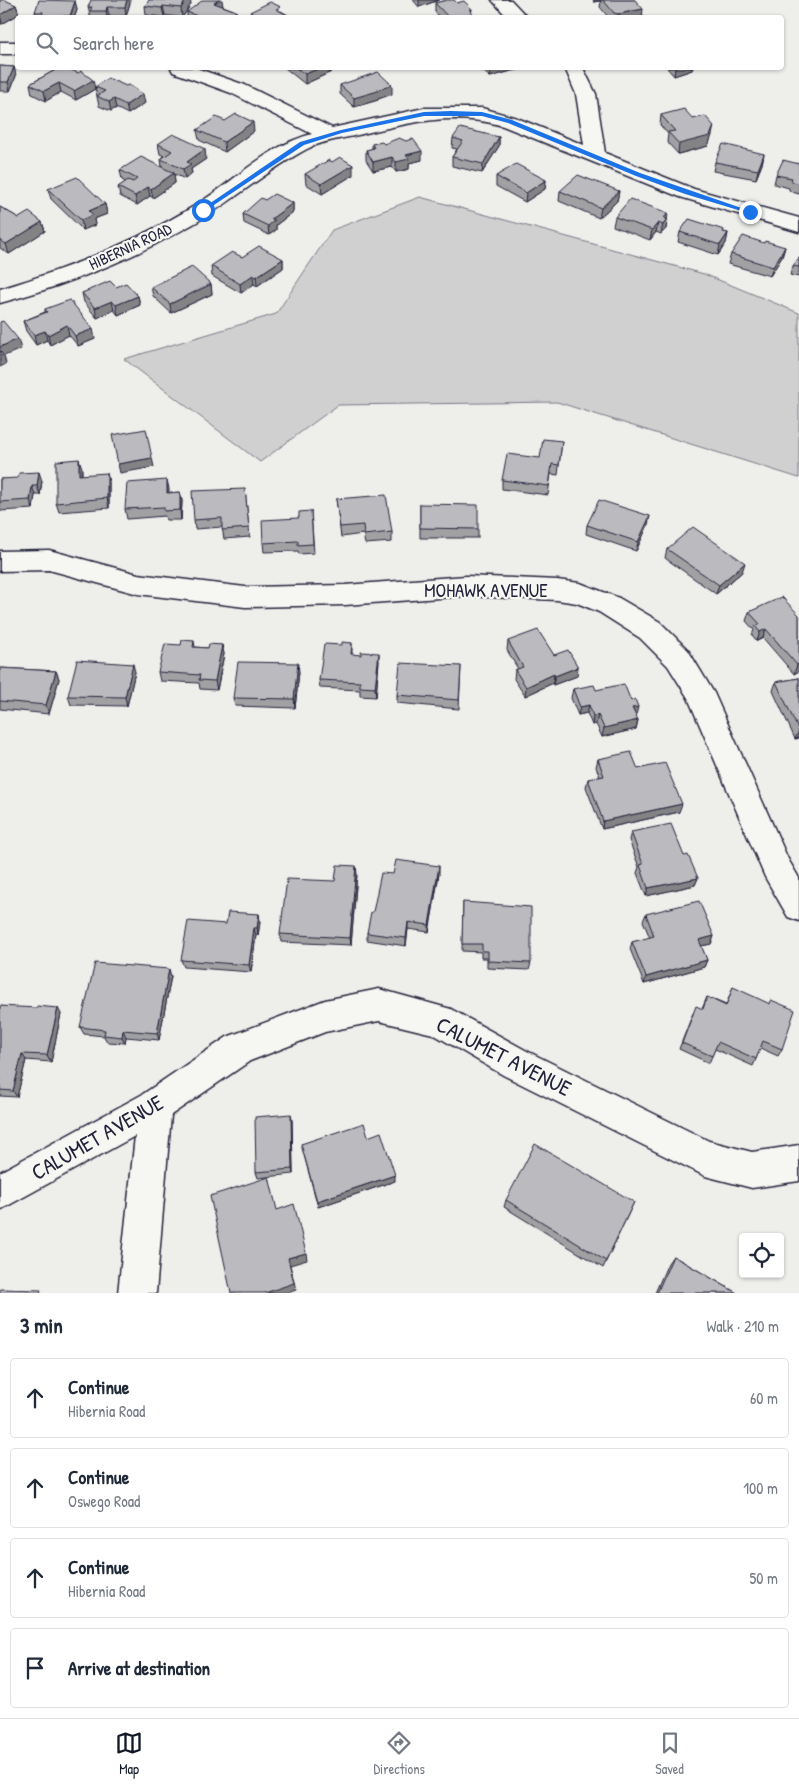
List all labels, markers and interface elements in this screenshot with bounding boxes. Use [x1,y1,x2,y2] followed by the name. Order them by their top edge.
[15,15,784,70] search box
[33,29,61,57] icon: search
[73,30,154,56] text: Search here
[192,199,215,222] route start
[739,201,762,224] route end
[85,217,175,275] street label: HIBERNIA ROAD
[424,577,548,603] street label: MOHAWK AVENUE
[431,1009,577,1103] street label: CALUMET AVENUE
[26,1087,169,1187] street label: CALUMET AVENUE
[739,1233,784,1278] map controls
[739,1233,784,1278] button: locate
[20,1311,63,1340] text: 3 min
[706,1315,779,1337] text: Walk · 210 m
[68,1374,129,1400] text: Continue
[21,1384,49,1412] icon: ahead
[750,1387,778,1409] text: 60 m
[68,1400,145,1422] text: Hibernia Road
[68,1464,129,1490] text: Continue
[21,1474,49,1502] icon: ahead
[743,1477,778,1499] text: 100 m
[68,1490,140,1512] text: Oswego Road
[68,1554,129,1580] text: Continue
[21,1564,49,1592] icon: ahead
[750,1567,778,1589] text: 50 m
[68,1580,145,1602] text: Hibernia Road
[21,1654,49,1682] icon: arrive
[68,1655,210,1681] text: Arrive at destination
[115,1729,143,1778] tab: Map
[373,1729,425,1778] tab: Directions
[655,1729,684,1778] tab: Saved

